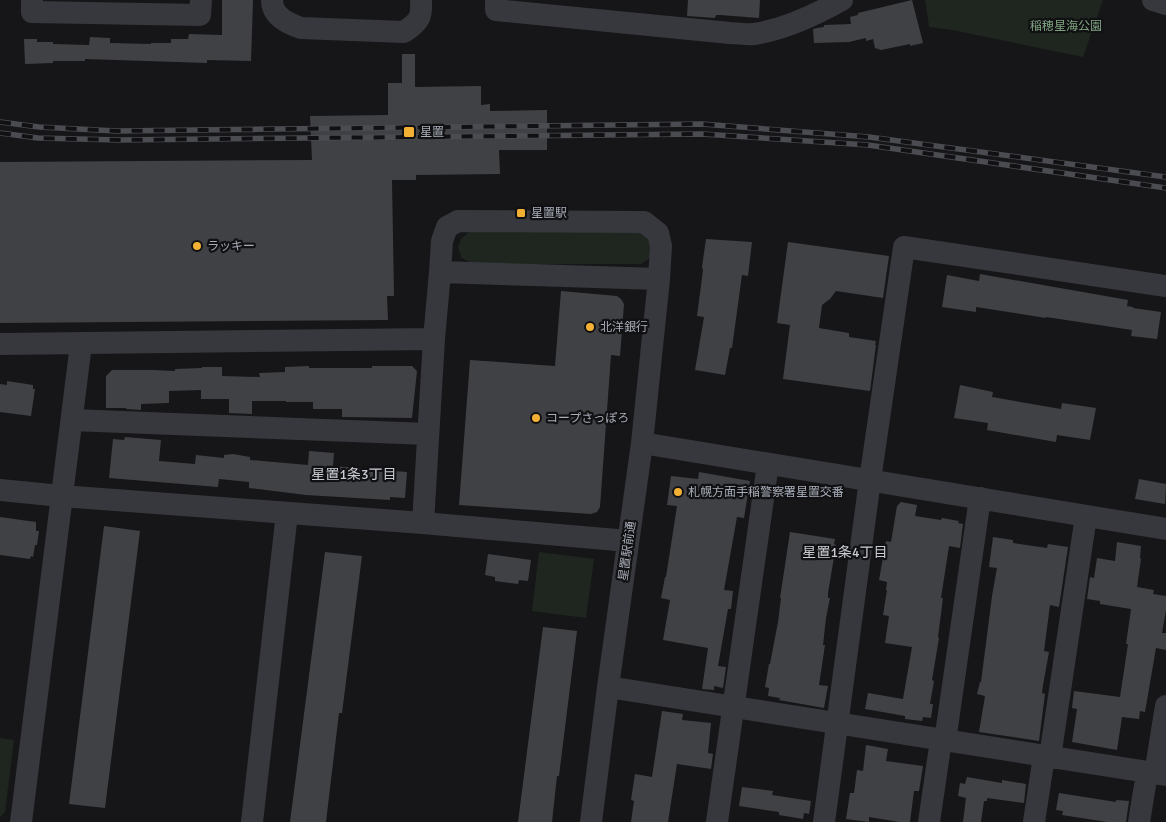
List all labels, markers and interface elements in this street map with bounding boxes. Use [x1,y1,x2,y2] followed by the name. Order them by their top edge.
[1030,19,1102,34] park label: 稲穂星海公園
[402,125,416,139] marker: 星置
[420,125,444,140] place label: 星置
[531,206,567,221] place label: 星置駅
[515,207,527,219] marker: 星置駅
[207,239,255,254] place label: ラッキー
[191,240,203,252] marker: ラッキー
[600,320,648,335] place label: 北洋銀行
[584,321,596,333] marker: 北洋銀行
[546,411,629,426] place label: コープさっぽろ
[530,412,542,424] marker: コープさっぽろ
[311,466,397,483] district label: 星置1条3丁目
[688,485,844,500] place label: 札幌方面手稲警察署星置交番
[672,486,684,498] marker: 札幌方面手稲警察署星置交番
[616,520,639,582] street label: 星置駅前通
[802,544,888,561] district label: 星置1条4丁目

